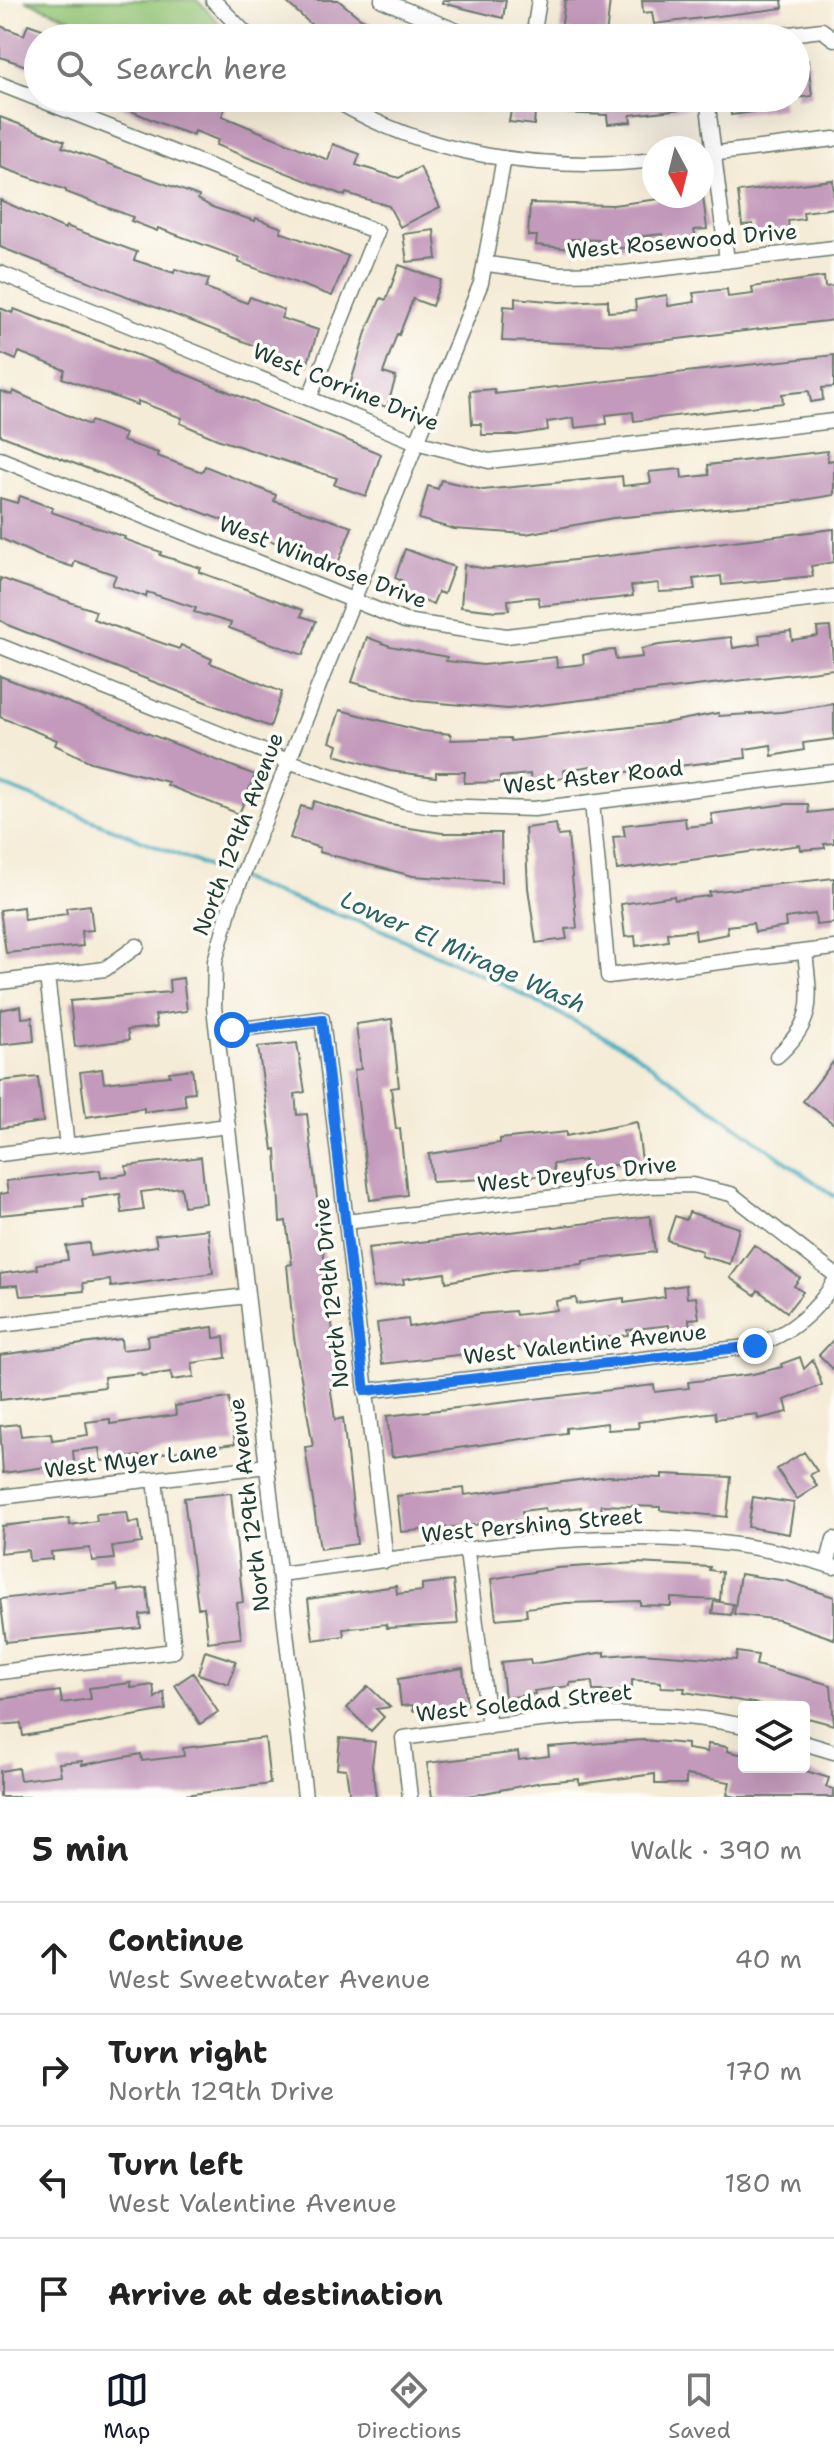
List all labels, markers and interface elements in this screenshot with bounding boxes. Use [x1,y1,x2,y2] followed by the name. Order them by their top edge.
[24,24,810,112] search box
[52,46,96,90] icon: search
[116,48,287,89] text: Search here
[642,136,714,208] north arrow
[566,216,798,266] street label: West Rosewood Drive
[248,336,444,438] street label: West Corrine Drive
[215,509,431,615] street label: West Windrose Drive
[186,728,290,940] street label: North 129th Avenue
[502,753,684,801] street label: West Aster Road
[335,883,591,1021] water label: Lower El Mirage Wash
[214,1012,250,1048] route start
[476,1149,678,1199] street label: West Dreyfus Drive
[307,1196,355,1390] street label: North 129th Drive
[462,1317,708,1371] street label: West Valentine Avenue
[737,1328,773,1364] route end
[221,1396,277,1614] street label: North 129th Avenue
[43,1435,219,1485] street label: West Myer Lane
[420,1501,644,1549] street label: West Pershing Street
[414,1677,634,1729] street label: West Soledad Street
[738,1701,810,1773] map controls
[738,1701,810,1773] button: layers
[32,1826,129,1872] text: 5 min
[630,1832,802,1867] text: Walk · 390 m
[108,1920,244,1961] text: Continue
[32,1936,76,1980] icon: ahead
[735,1941,802,1976] text: 40 m
[108,1961,430,1996] text: West Sweetwater Avenue
[108,2032,267,2073] text: Turn right
[32,2048,76,2092] icon: right
[725,2053,802,2088] text: 170 m
[108,2073,335,2108] text: North 129th Drive
[108,2144,243,2185] text: Turn left
[32,2160,76,2204] icon: left
[724,2165,802,2200] text: 180 m
[108,2185,397,2220] text: West Valentine Avenue
[32,2272,76,2316] icon: arrive
[108,2274,443,2315] text: Arrive at destination
[103,2368,150,2445] tab: Map
[357,2368,462,2445] tab: Directions
[668,2368,731,2445] tab: Saved

